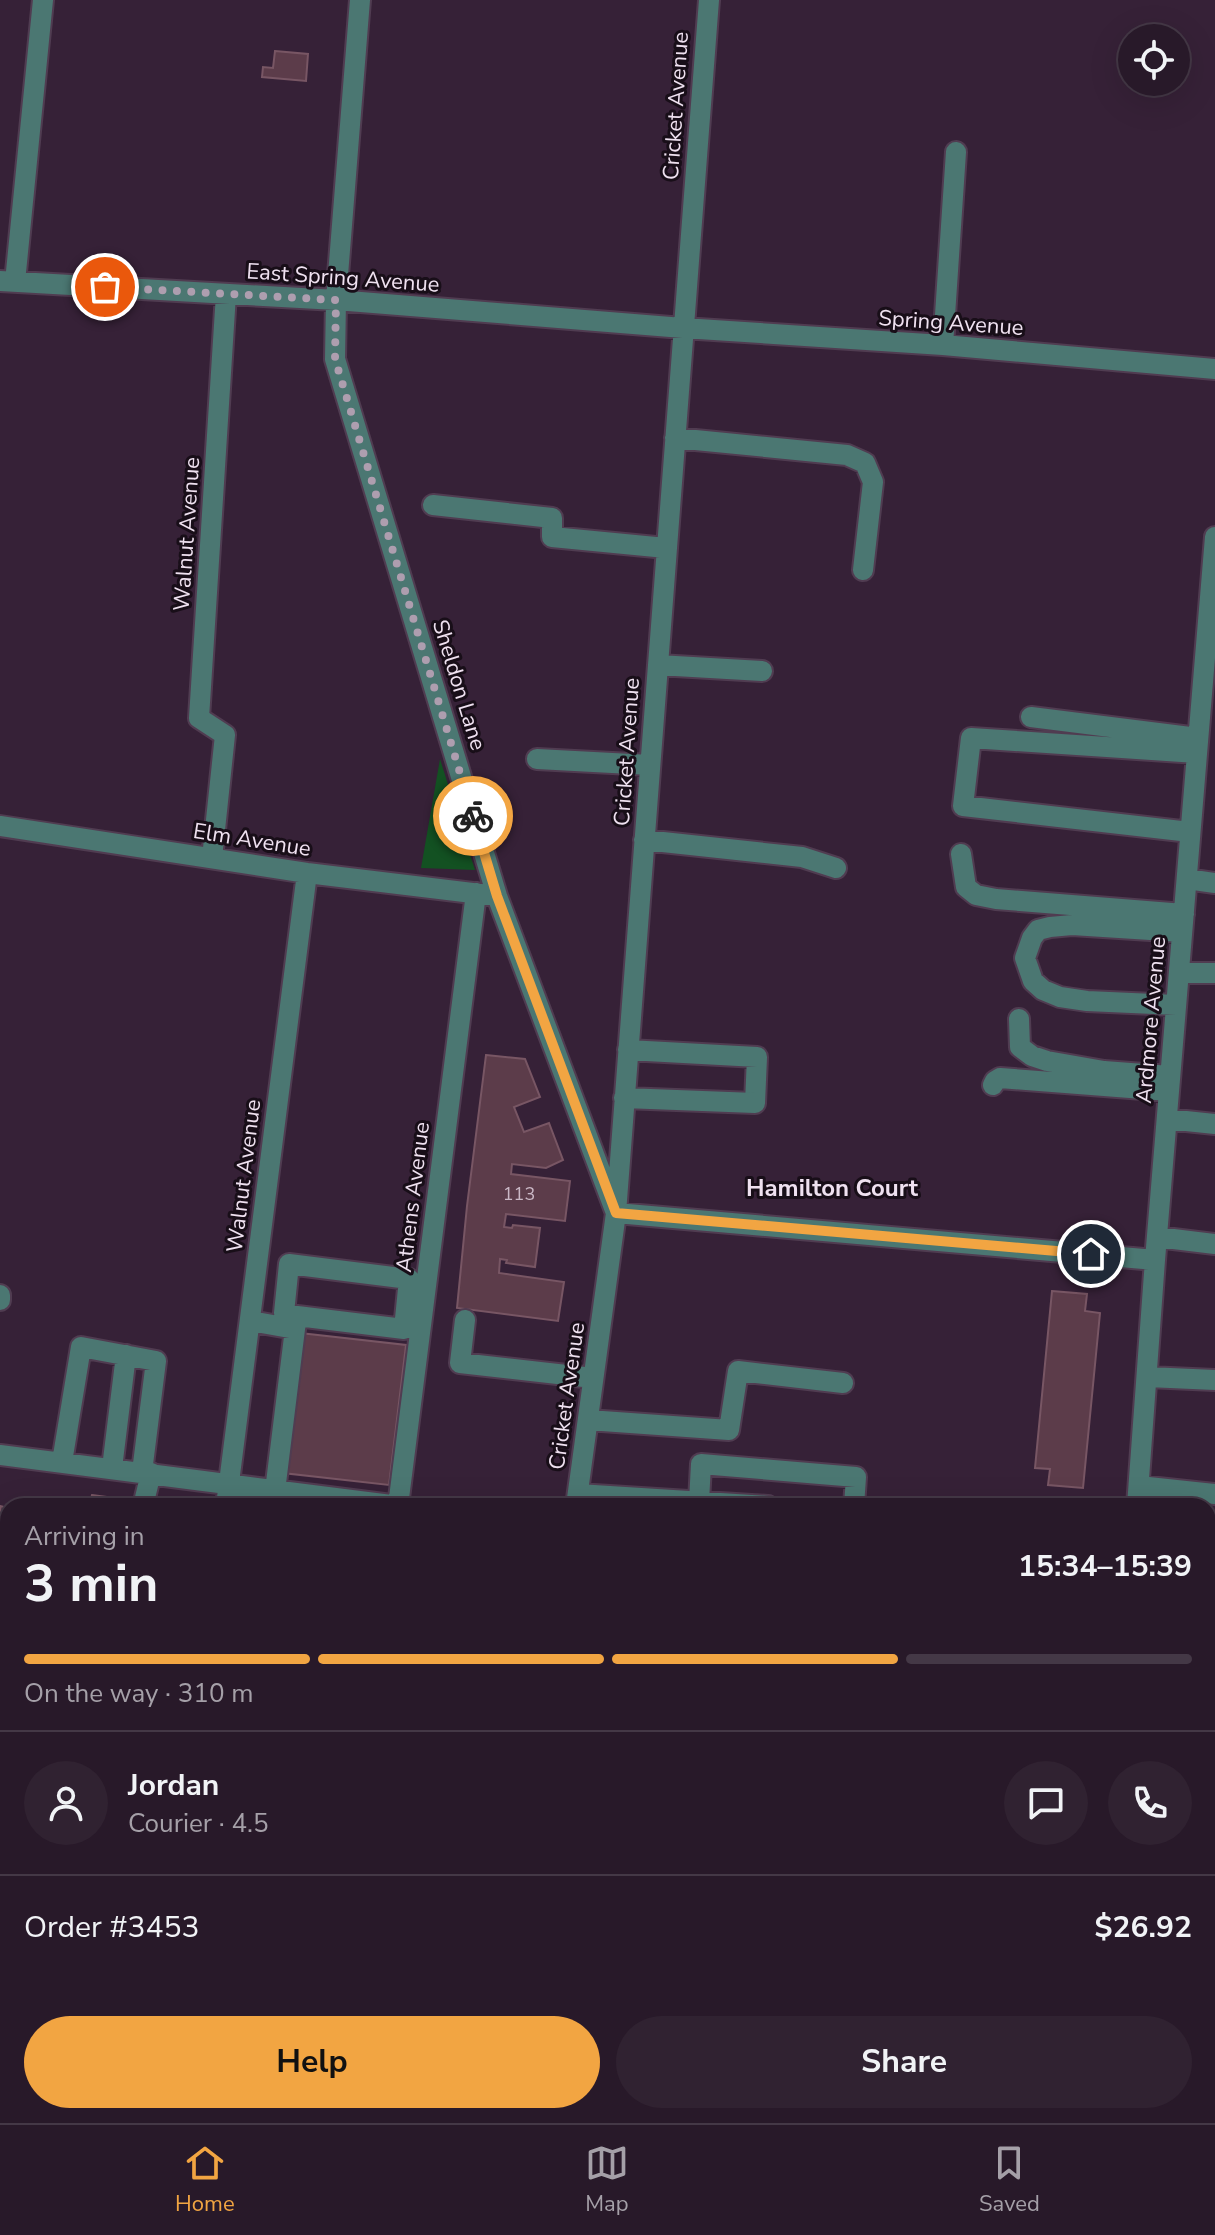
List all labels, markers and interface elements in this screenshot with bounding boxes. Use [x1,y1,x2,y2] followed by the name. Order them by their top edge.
[1118,24,1190,96] map controls
[1118,24,1190,96] button: locate
[656,31,696,181] street label: Cricket Avenue
[71,253,139,321] pin
[245,256,441,300] street label: East Spring Avenue
[83,265,127,309] icon: bag
[878,303,1024,343] street label: Spring Avenue
[167,456,207,612] street label: Walnut Avenue
[425,616,493,754] street label: Sheldon Lane
[607,677,647,827] street label: Cricket Avenue
[433,776,513,856] courier
[451,794,495,838] icon: bike
[191,816,313,864] street label: Elm Avenue
[1129,935,1173,1105] street label: Ardmore Avenue
[220,1098,268,1254] street label: Walnut Avenue
[389,1120,437,1274] street label: Athens Avenue
[746,1172,919,1204] district label: Hamilton Court
[503,1182,535,1206] house number: 113
[1057,1220,1125,1288] pin
[1069,1232,1113,1276] icon: home
[542,1320,592,1472] street label: Cricket Avenue
[24,1519,145,1554] text: Arriving in
[1018,1546,1192,1587] text: 15:34–15:39
[24,1548,159,1619] text: 3 min
[24,1676,253,1711] text: On the way · 310 m
[24,1761,108,1845] button: person
[1004,1761,1088,1845] button: chat
[1108,1761,1192,1845] button: phone
[128,1765,219,1806] text: Jordan
[128,1806,269,1841] text: Courier · 4.5
[24,1907,199,1948] text: Order #3453
[1095,1907,1192,1948] text: $26.92
[24,2016,600,2108] button: Help
[616,2016,1192,2108] button: Share
[175,2141,235,2219] tab: Home
[585,2141,629,2219] tab: Map
[979,2141,1040,2219] tab: Saved

